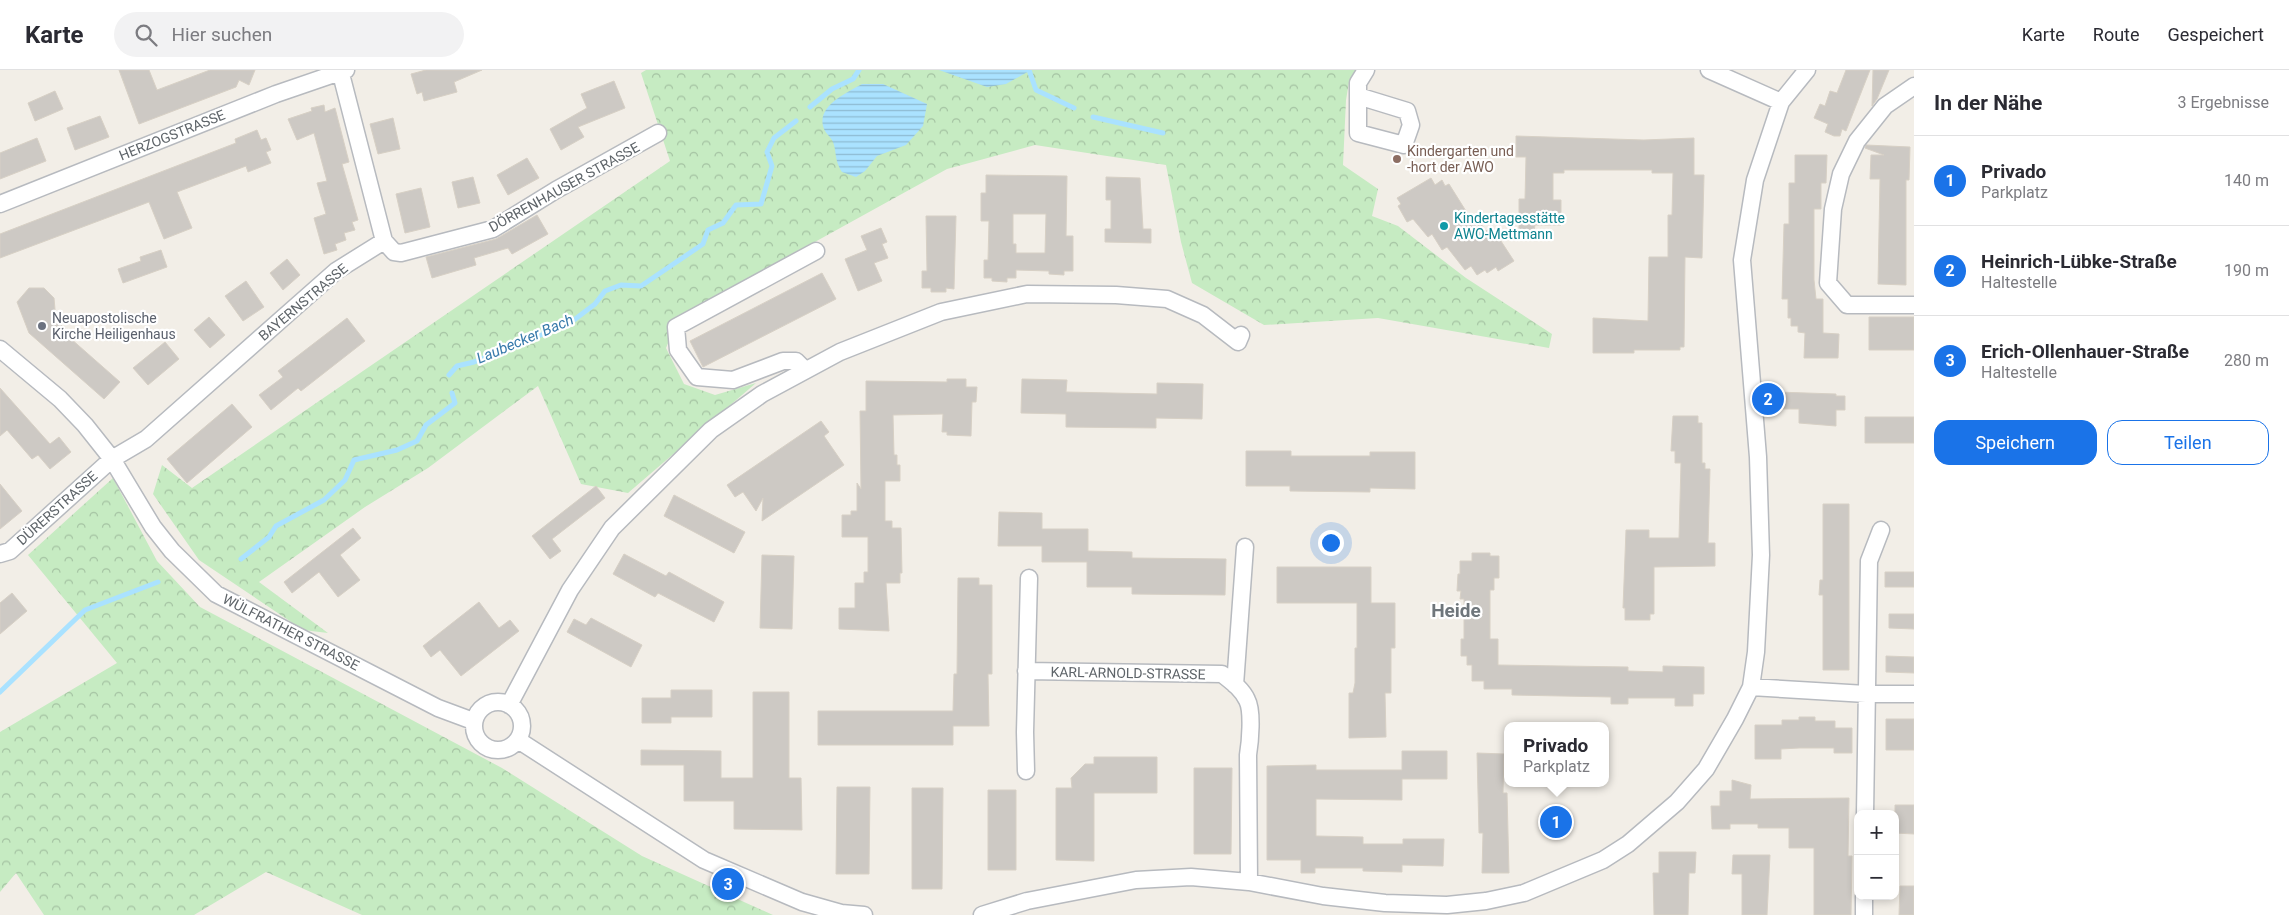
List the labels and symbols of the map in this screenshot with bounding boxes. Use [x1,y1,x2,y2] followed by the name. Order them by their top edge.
[117,106,227,164] street label: HERZOGSTRASSE
[486,139,642,235] street label: DÖRRENHAUSER STRASSE
[1407,143,1514,175] place label: Kindergarten und -hort der AWO
[1391,153,1403,165] marker: Kindergarten und -hort der AWO
[1454,210,1565,242] place label: Kindertagesstätte AWO-Mettmann
[1438,220,1450,232] marker: Kindertagesstätte AWO-Mettmann
[255,260,351,344] street label: BAYERNSTRASSE
[52,310,176,342] place label: Neuapostolische Kirche Heiligenhaus
[474,311,576,367] water label: Laubecker Bach
[36,320,48,332] marker: Neuapostolische Kirche Heiligenhaus
[1752,380,1784,418] pin: 2
[14,468,100,548] street label: DÜRERSTRASSE
[1318,530,1344,556] your location
[220,591,362,673] street label: WÜLFRATHER STRASSE
[1431,599,1481,622] district label: Heide
[1050,664,1206,682] street label: KARL-ARNOLD-STRASSE
[1540,803,1572,841] pin: 1
[712,865,744,903] pin: 3

